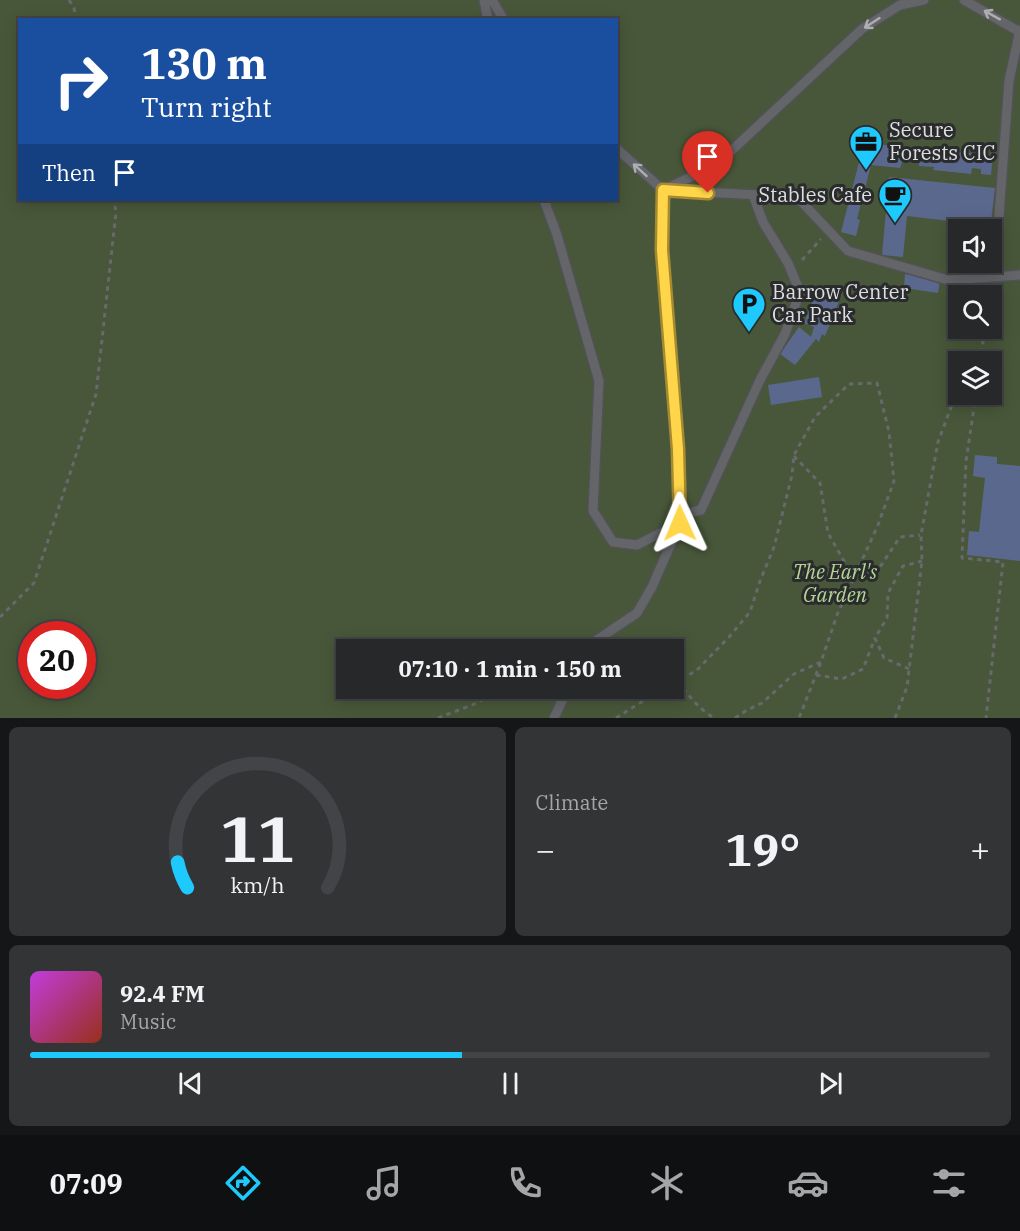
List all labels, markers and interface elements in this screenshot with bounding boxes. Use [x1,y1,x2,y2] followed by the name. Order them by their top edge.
[984,9,1001,21] one-way arrow
[864,17,880,29] one-way arrow
[141,36,267,91] text: 130 m
[42,42,120,120] icon: right
[141,89,272,124] text: Turn right
[889,116,996,166] place label: Secure Forests CIC
[848,124,884,171] office icon: Secure Forests CIC
[682,131,733,193] pin
[691,140,724,173] icon: arrive
[108,156,141,189] icon: arrive
[42,158,96,187] text: Then
[633,163,648,177] one-way arrow
[877,177,913,224] cafe icon: Stables Cafe
[758,181,872,208] place label: Stables Cafe
[948,219,1002,405] map controls
[948,219,1002,273] button: sound
[772,278,908,328] place label: Barrow Center Car Park
[948,285,1002,339] button: search
[731,286,767,333] parking icon: Barrow Center Car Park
[948,351,1002,405] button: layers
[648,491,712,555] position arrow
[793,558,878,608] park label: The Earl's Garden
[18,621,96,699] speed limit sign: 20
[398,654,622,683] text: 07:10 · 1 min · 150 m
[536,789,608,816] text: Climate
[220,798,295,879] text: 11
[725,820,800,878] text: 19°
[536,828,555,871] text: −
[970,828,990,871] text: +
[230,872,284,900] text: km/h
[120,979,205,1008] text: 92.4 FM
[120,1008,176,1035] text: Music
[174,1067,207,1100] icon: previous
[494,1067,527,1100] icon: pause
[814,1067,847,1100] icon: next
[222,1162,264,1204] icon: directions
[363,1162,405,1204] icon: music
[504,1162,546,1204] icon: phone
[646,1162,688,1204] icon: climate
[787,1162,829,1204] icon: car
[928,1162,970,1204] icon: filters
[50,1166,123,1201] text: 07:09

